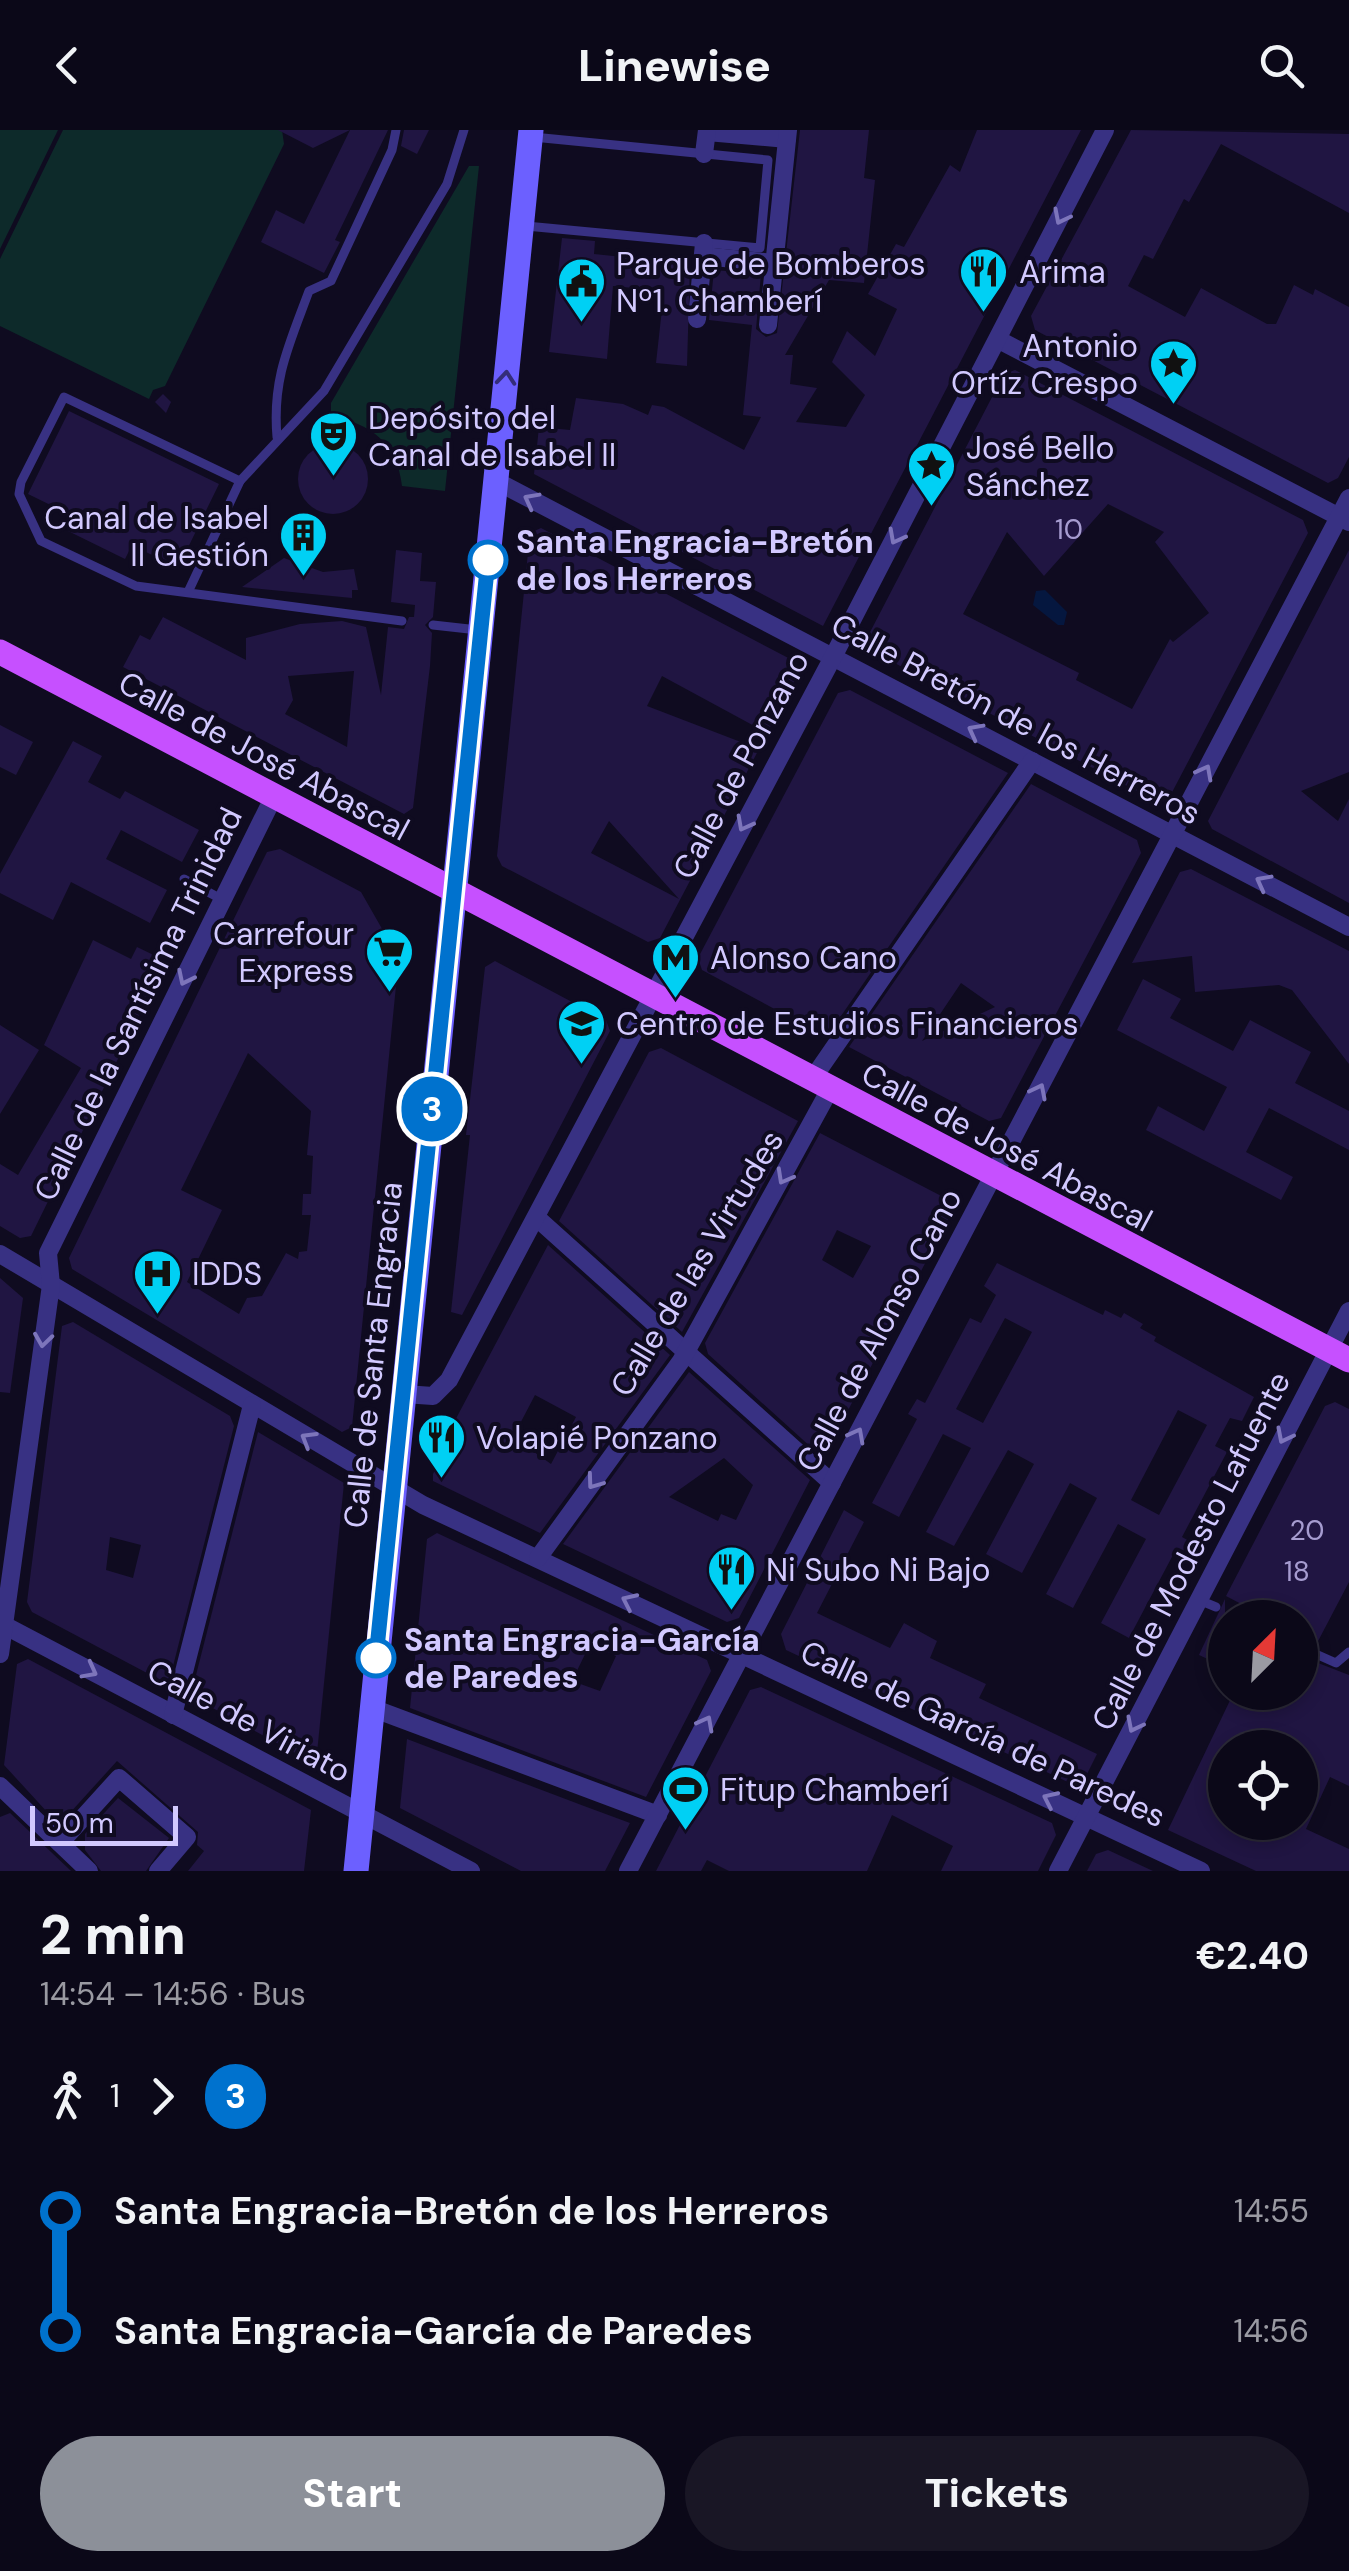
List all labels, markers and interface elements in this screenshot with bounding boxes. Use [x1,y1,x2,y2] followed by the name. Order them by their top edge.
[578,36,771,95] text: Linewise
[40,38,95,93] icon: back
[1254,38,1309,93] icon: search
[1053,207,1073,225] one-way arrow
[616,243,926,322] place label: Parque de Bomberos Nº1. Chamberí
[958,246,1010,314] restaurant icon: Arima
[1019,251,1106,293] place label: Arima
[555,256,607,324] public building icon: Parque de Bomberos Nº1. Chamberí
[951,325,1138,404] place label: Antonio Ortíz Crespo
[1147,338,1199,406] place icon: Antonio Ortíz Crespo
[495,370,516,386] one-way arrow
[368,397,616,476] place label: Depósito del Canal de Isabel II
[307,410,359,478] theatre icon: Depósito del Canal de Isabel II
[966,427,1114,506] place label: José Bello Sánchez
[905,440,957,508] place icon: José Bello Sánchez
[524,493,542,512] one-way arrow
[44,497,269,576] place label: Canal de Isabel II Gestión
[278,510,330,578] building icon: Canal de Isabel II Gestión
[1055,511,1083,548] house number: 10
[516,521,874,600] place label: Santa Engracia-Bretón de los Herreros
[889,526,908,544] one-way arrow
[469,541,507,579] marker: Santa Engracia-Bretón de los Herreros
[824,604,1208,834] street label: Calle Bretón de los Herreros
[663,644,819,886] street label: Calle de Ponzano
[111,662,417,850] street label: Calle de José Abascal
[967,724,985,743] one-way arrow
[1193,764,1212,782] one-way arrow
[24,800,252,1208] street label: Calle de la Santísima Trinidad
[736,813,756,831] one-way arrow
[1255,875,1273,894] one-way arrow
[213,913,354,992] place label: Carrefour Express
[363,926,415,994] supermarket icon: Carrefour Express
[649,932,701,1000] metro station icon: Alonso Cano
[710,937,897,979] place label: Alonso Cano
[178,967,197,985] one-way arrow
[555,998,607,1066] school or university icon: Centro de Estudios Financieros
[616,1003,1079,1045] place label: Centro de Estudios Financieros
[854,1053,1160,1241] street label: Calle de José Abascal
[400,1076,464,1142] line badge: 3
[1027,1083,1046,1101] one-way arrow
[421,1086,443,1132] text: 3
[601,1122,793,1404] street label: Calle de las Virtudes
[777,1166,797,1184] one-way arrow
[334,1180,412,1530] street label: Calle de Santa Engracia
[787,1181,971,1479] street label: Calle de Alonso Cano
[131,1248,183,1316] hospital icon: IDDS
[192,1253,262,1295] place label: IDDS
[34,1332,55,1349] one-way arrow
[1082,1364,1300,1738] street label: Calle de Modesto Lafuente
[415,1412,467,1480] restaurant icon: Volapié Ponzano
[476,1417,718,1459] place label: Volapié Ponzano
[1277,1426,1296,1444] one-way arrow
[845,1428,865,1446] one-way arrow
[301,1432,319,1451] one-way arrow
[588,1471,605,1489] one-way arrow
[1289,1512,1325,1549] house number: 20
[705,1544,757,1612] restaurant icon: Ni Subo Ni Bajo
[766,1549,990,1591] place label: Ni Subo Ni Bajo
[1284,1553,1310,1590] house number: 18
[621,1593,639,1613] one-way arrow
[1208,1600,1318,1710] north arrow
[1208,1600,1318,1840] map controls
[404,1619,760,1698] place label: Santa Engracia-García de Paredes
[794,1631,1172,1837] street label: Calle de García de Paredes
[357,1639,395,1677] marker: Santa Engracia-García de Paredes
[140,1650,358,1792] street label: Calle de Viriato
[80,1659,98,1678] one-way arrow
[1127,1714,1146,1732] one-way arrow
[694,1715,713,1733] one-way arrow
[1208,1730,1318,1840] button: locate
[659,1764,711,1832] sports icon: Fitup Chamberí
[720,1769,949,1811] place label: Fitup Chamberí
[1042,1792,1060,1812] one-way arrow
[30,1801,178,1846] scale bar
[45,1805,114,1842] text: 50 m
[40,1899,186,1971] text: 2 min
[1196,1931,1309,1981] text: €2.40
[40,1973,306,2015] text: 14:54 – 14:56 · Bus
[40,2069,95,2124] icon: walk
[135,2069,190,2124] icon: forward
[225,2073,246,2119] text: 3
[110,2075,120,2117] text: 1
[114,2186,829,2236] text: Santa Engracia-Bretón de los Herreros
[1234,2190,1309,2232] text: 14:55
[114,2306,753,2356] text: Santa Engracia-García de Paredes
[1234,2310,1309,2352] text: 14:56
[40,2436,665,2551] button: Start
[685,2436,1309,2551] button: Tickets

